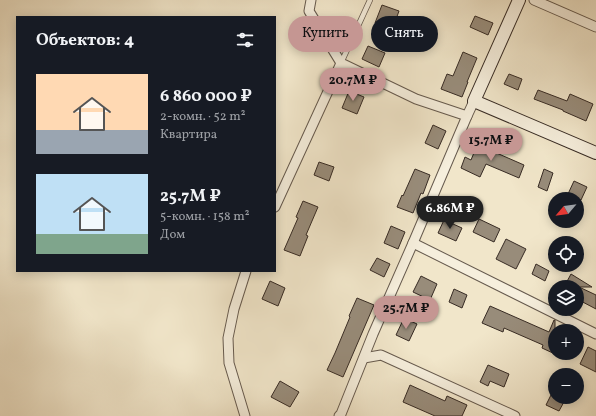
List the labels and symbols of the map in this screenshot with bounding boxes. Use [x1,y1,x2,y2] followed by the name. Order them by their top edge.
[316,68,390,102] pin: 20.7M ₽
[454,128,528,162] pin: 15.7M ₽
[548,192,584,228] north arrow
[413,196,487,230] pin: 6.86M ₽
[369,296,443,330] pin: 25.7M ₽

